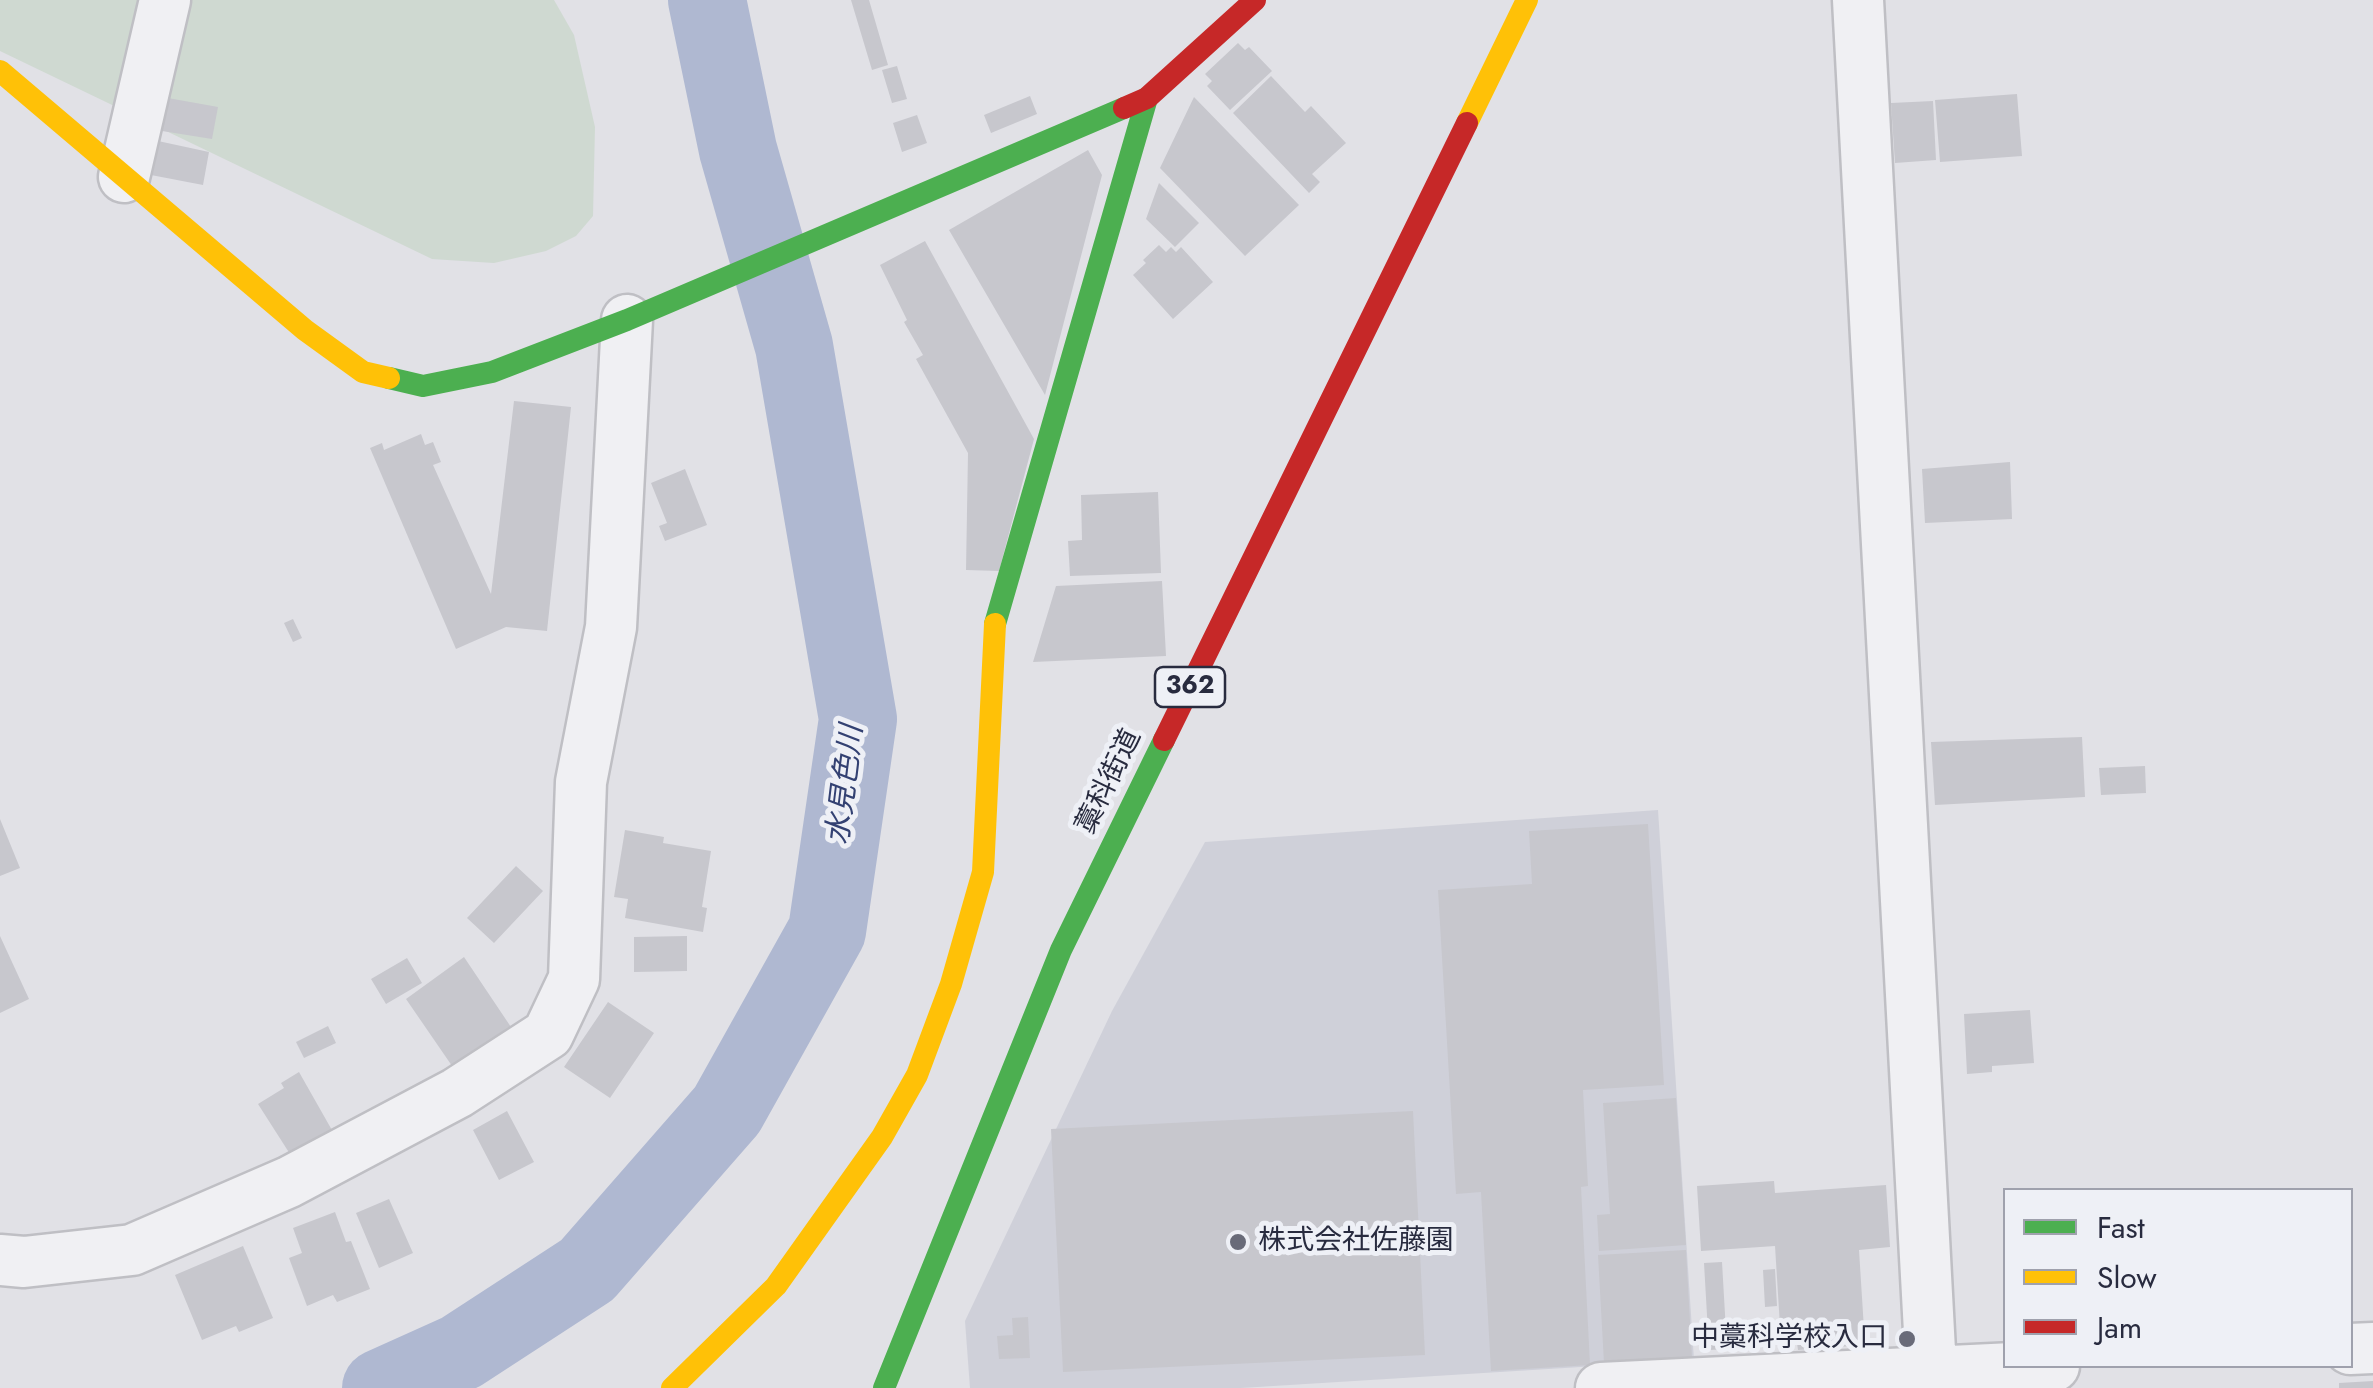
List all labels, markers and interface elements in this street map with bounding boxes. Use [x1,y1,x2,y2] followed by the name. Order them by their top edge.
[1155,667,1225,707] road number: 362
[822,723,872,847] water label: 水見色川
[1070,724,1150,840] street label: 藁科街道
[2003,1188,2353,1368] legend
[2097,1206,2145,1249] text: Fast
[1258,1225,1454,1259] place label: 株式会社佐藤園
[1227,1231,1249,1253] marker: 株式会社佐藤園
[2097,1256,2157,1299] text: Slow
[2097,1306,2142,1349] text: Jam
[1691,1322,1887,1356] place label: 中藁科学校入口
[1896,1328,1918,1350] marker: 中藁科学校入口

